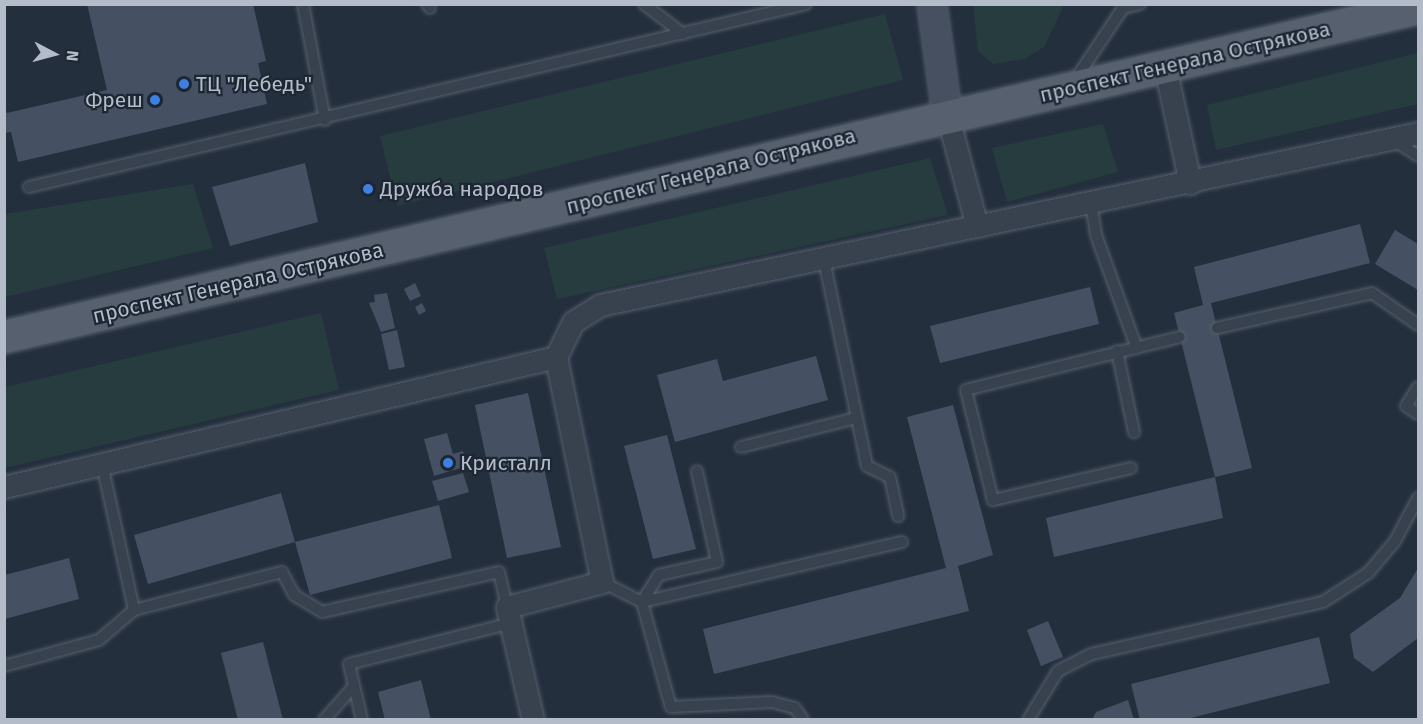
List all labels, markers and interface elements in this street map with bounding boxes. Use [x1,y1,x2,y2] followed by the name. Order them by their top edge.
[1037,16,1333,108] street label: проспект Генерала Острякова
[24,24,84,84] north arrow
[62,50,82,62] text: N
[196,71,312,97] place label: ТЦ "Лебедь"
[177,77,191,91] marker: ТЦ "Лебедь"
[85,87,143,113] place label: Фреш
[148,93,162,107] marker: Фреш
[564,123,858,219] street label: проспект Генерала Острякова
[380,176,544,202] place label: Дружба народов
[361,182,375,196] marker: Дружба народов
[90,237,386,329] street label: проспект Генерала Острякова
[460,450,552,476] place label: Кристалл
[441,456,455,470] marker: Кристалл

